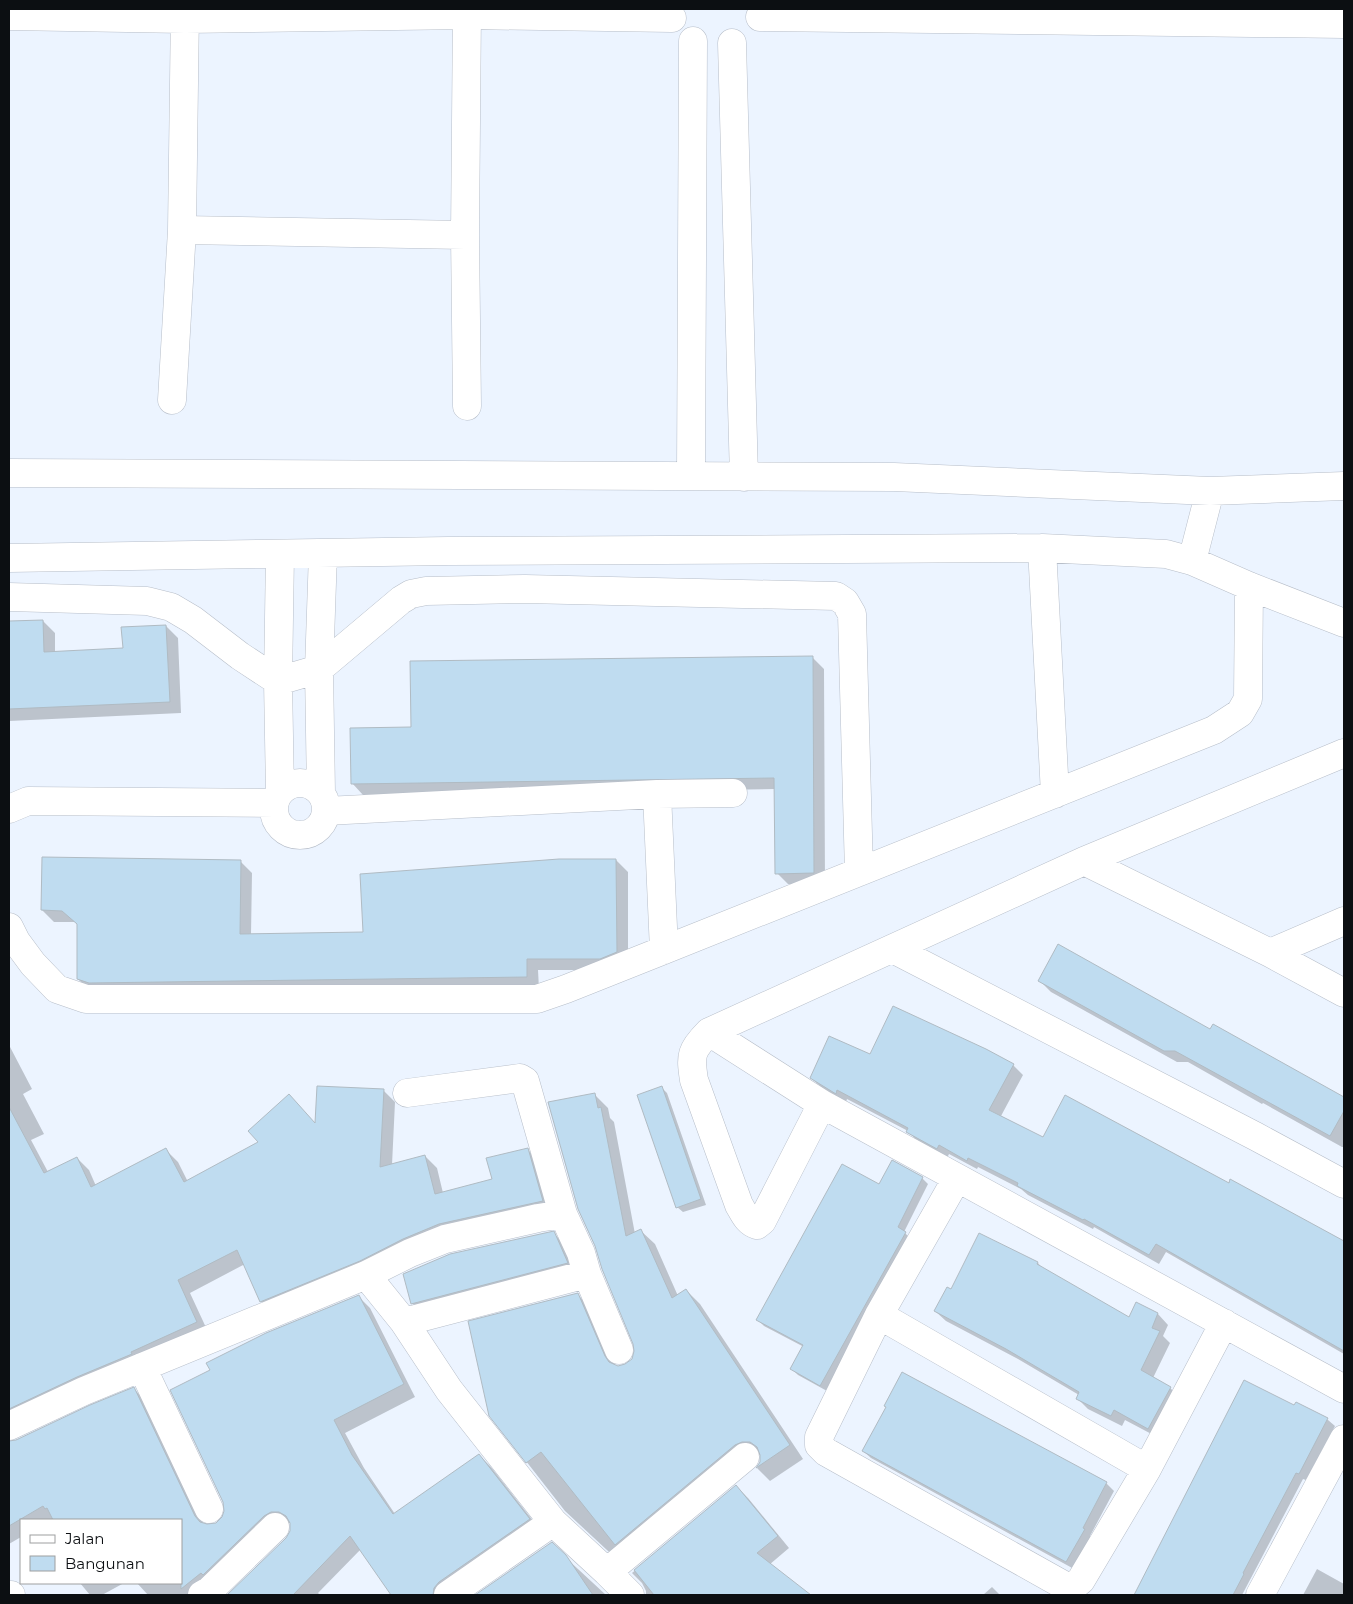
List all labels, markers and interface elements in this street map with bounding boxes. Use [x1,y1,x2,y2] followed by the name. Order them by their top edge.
[20,1519,182,1584] legend
[64,1529,104,1548] text: Jalan
[65,1554,145,1573] text: Bangunan

